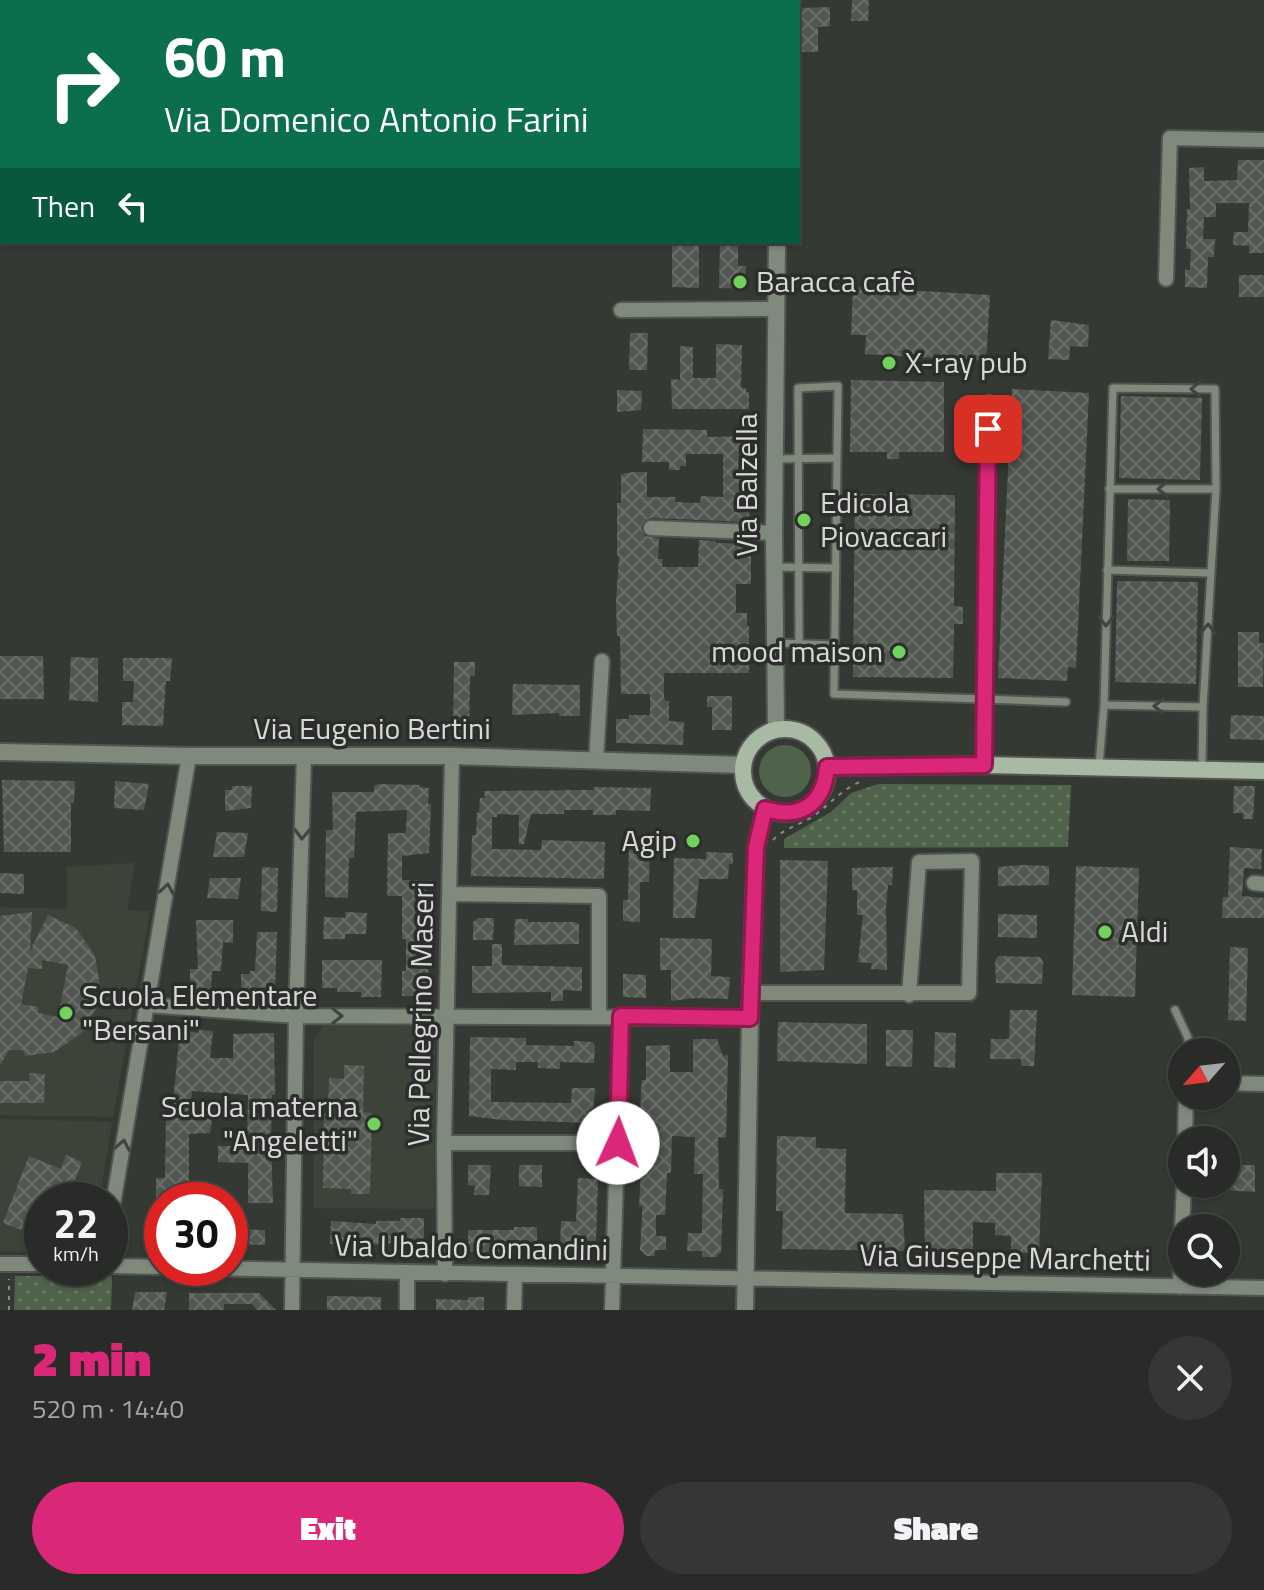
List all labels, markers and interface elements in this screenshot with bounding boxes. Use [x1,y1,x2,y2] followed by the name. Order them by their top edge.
[164,14,286,99] text: 60 m
[32,32,136,136] icon: right
[164,91,589,146] text: Via Domenico Antonio Farini
[32,183,95,229] text: Then
[111,184,155,228] icon: left
[756,258,915,304] place label: Baracca cafè
[731,273,749,291] marker: Baracca cafè
[905,339,1028,385] place label: X-ray pub
[880,354,898,372] marker: X-ray pub
[1189,380,1202,398] one-way arrow
[954,395,1022,463] pin
[966,407,1010,451] icon: arrive
[723,413,769,557] street label: Via Balzella
[820,479,947,559] place label: Edicola Piovaccari
[1156,480,1169,498] one-way arrow
[795,511,813,529] marker: Edicola Piovaccari
[1097,615,1115,628] one-way arrow
[1199,622,1216,635] one-way arrow
[711,628,883,674] place label: mood maison
[890,643,908,661] marker: mood maison
[1152,698,1165,715] one-way arrow
[253,705,491,751] street label: Via Eugenio Bertini
[622,817,677,863] place label: Agip
[293,828,310,841] one-way arrow
[684,832,702,850] marker: Agip
[395,881,445,1147] street label: Via Pellegrino Maseri
[157,882,174,895] one-way arrow
[1121,908,1168,954] place label: Aldi
[1096,923,1114,941] marker: Aldi
[82,972,317,1052] place label: Scuola Elementare "Bersani"
[57,1004,75,1022] marker: Scuola Elementare "Bersani"
[331,1007,344,1025] one-way arrow
[1168,1038,1240,1110] north arrow
[1168,1038,1240,1286] map controls
[161,1083,358,1163] place label: Scuola materna "Angeletti"
[576,1101,660,1185] position arrow
[365,1115,383,1133] marker: Scuola materna "Angeletti"
[1168,1126,1240,1198] button: sound
[114,1138,131,1152] one-way arrow
[144,1182,248,1286] speed limit sign: 30
[54,1193,98,1254] text: 22
[1168,1214,1240,1286] button: search
[334,1222,609,1272] street label: Via Ubaldo Comandini
[859,1231,1151,1283] street label: Via Giuseppe Marchetti
[53,1238,99,1269] text: km/h
[32,1322,151,1395] text: 2 min
[1148,1336,1232,1420] button: close
[32,1389,184,1428] text: 520 m · 14:40
[32,1482,624,1574] button: Exit
[640,1482,1232,1574] button: Share

